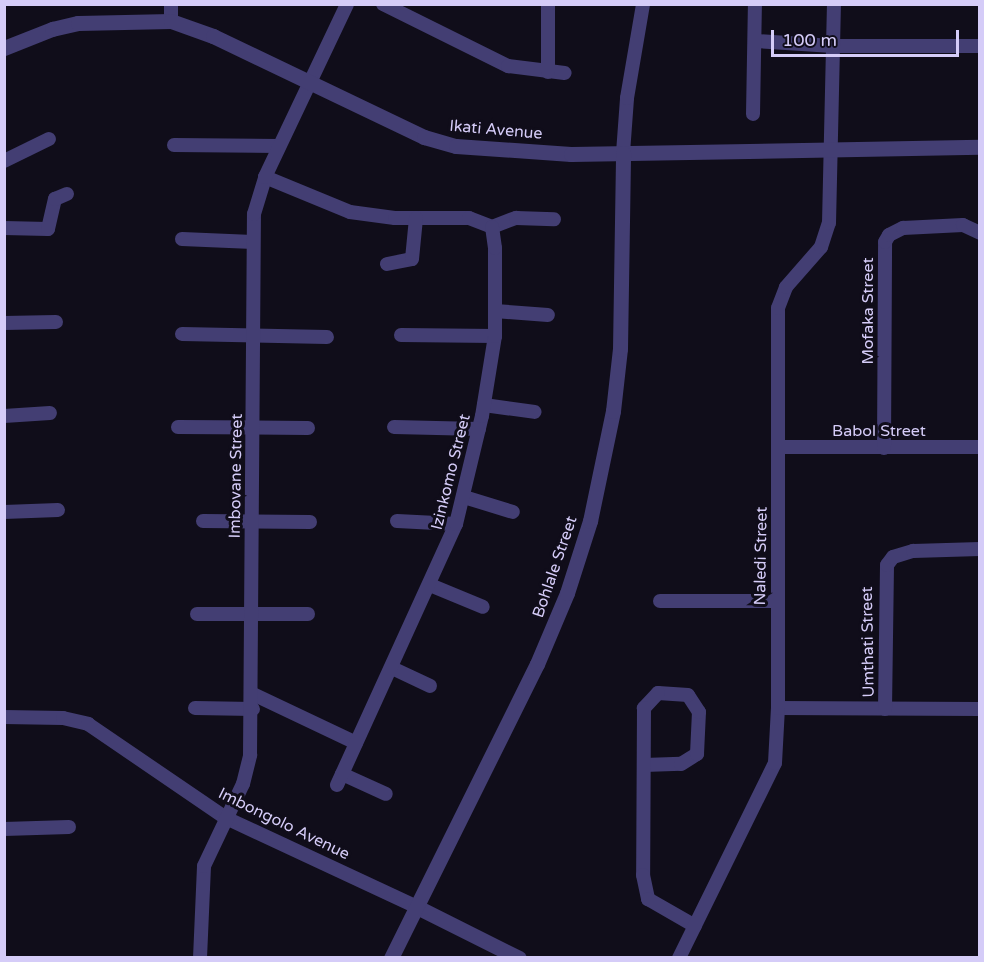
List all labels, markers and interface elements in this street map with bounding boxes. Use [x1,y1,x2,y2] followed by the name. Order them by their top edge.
[774,18,962,56] scale bar
[782,29,837,51] text: 100 m
[449,116,543,144] street label: Ikati Avenue
[858,257,878,365] street label: Mofaka Street
[427,412,475,532] street label: Izinkomo Street
[225,413,247,539] street label: Imbovane Street
[832,421,926,441] street label: Babol Street
[751,506,771,606] street label: Naledi Street
[529,514,581,620] street label: Bohlale Street
[857,586,879,698] street label: Umthati Street
[215,784,353,864] street label: Imbongolo Avenue

